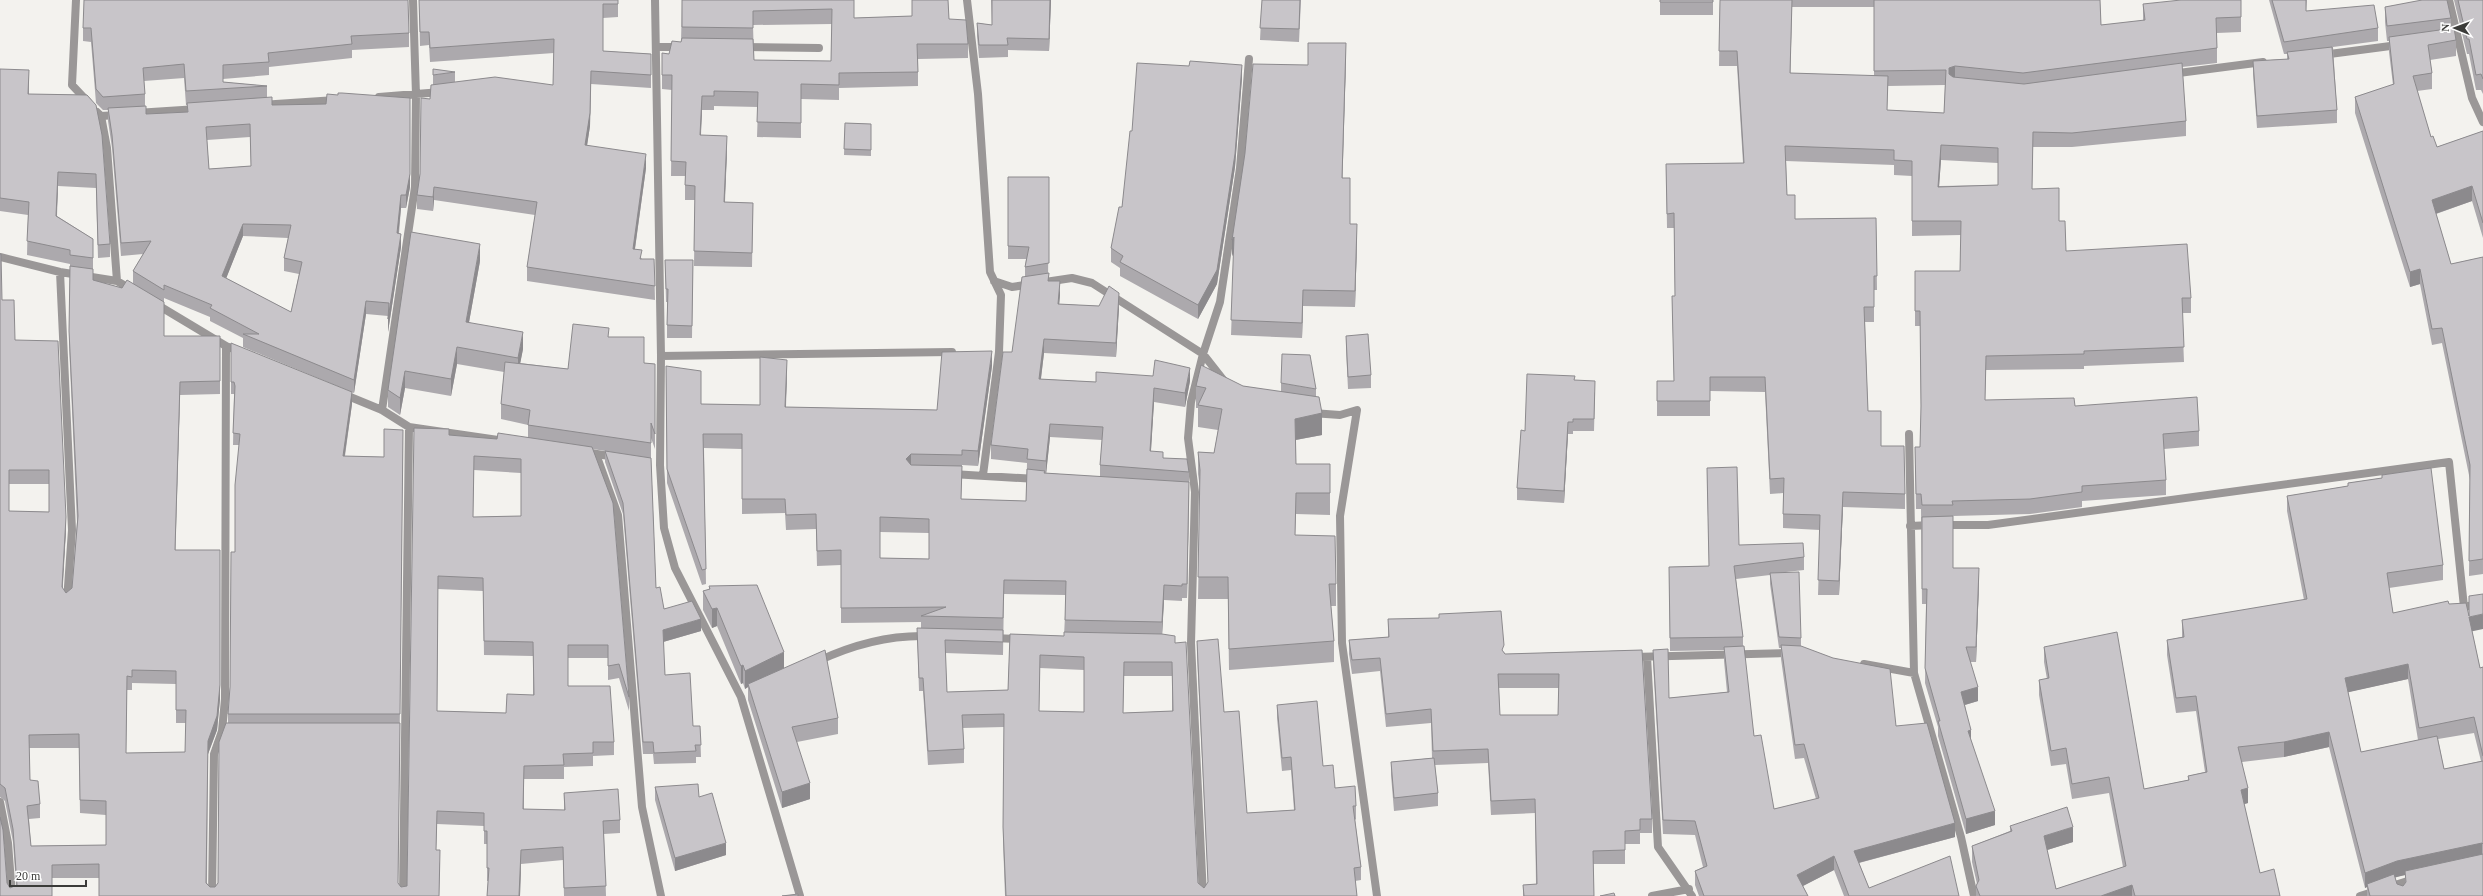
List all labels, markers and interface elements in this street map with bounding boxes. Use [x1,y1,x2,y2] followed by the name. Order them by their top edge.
[2435,8,2475,48] north arrow
[2439,24,2451,32] text: N
[10,862,86,888] scale bar
[16,869,41,883] text: 20 m

